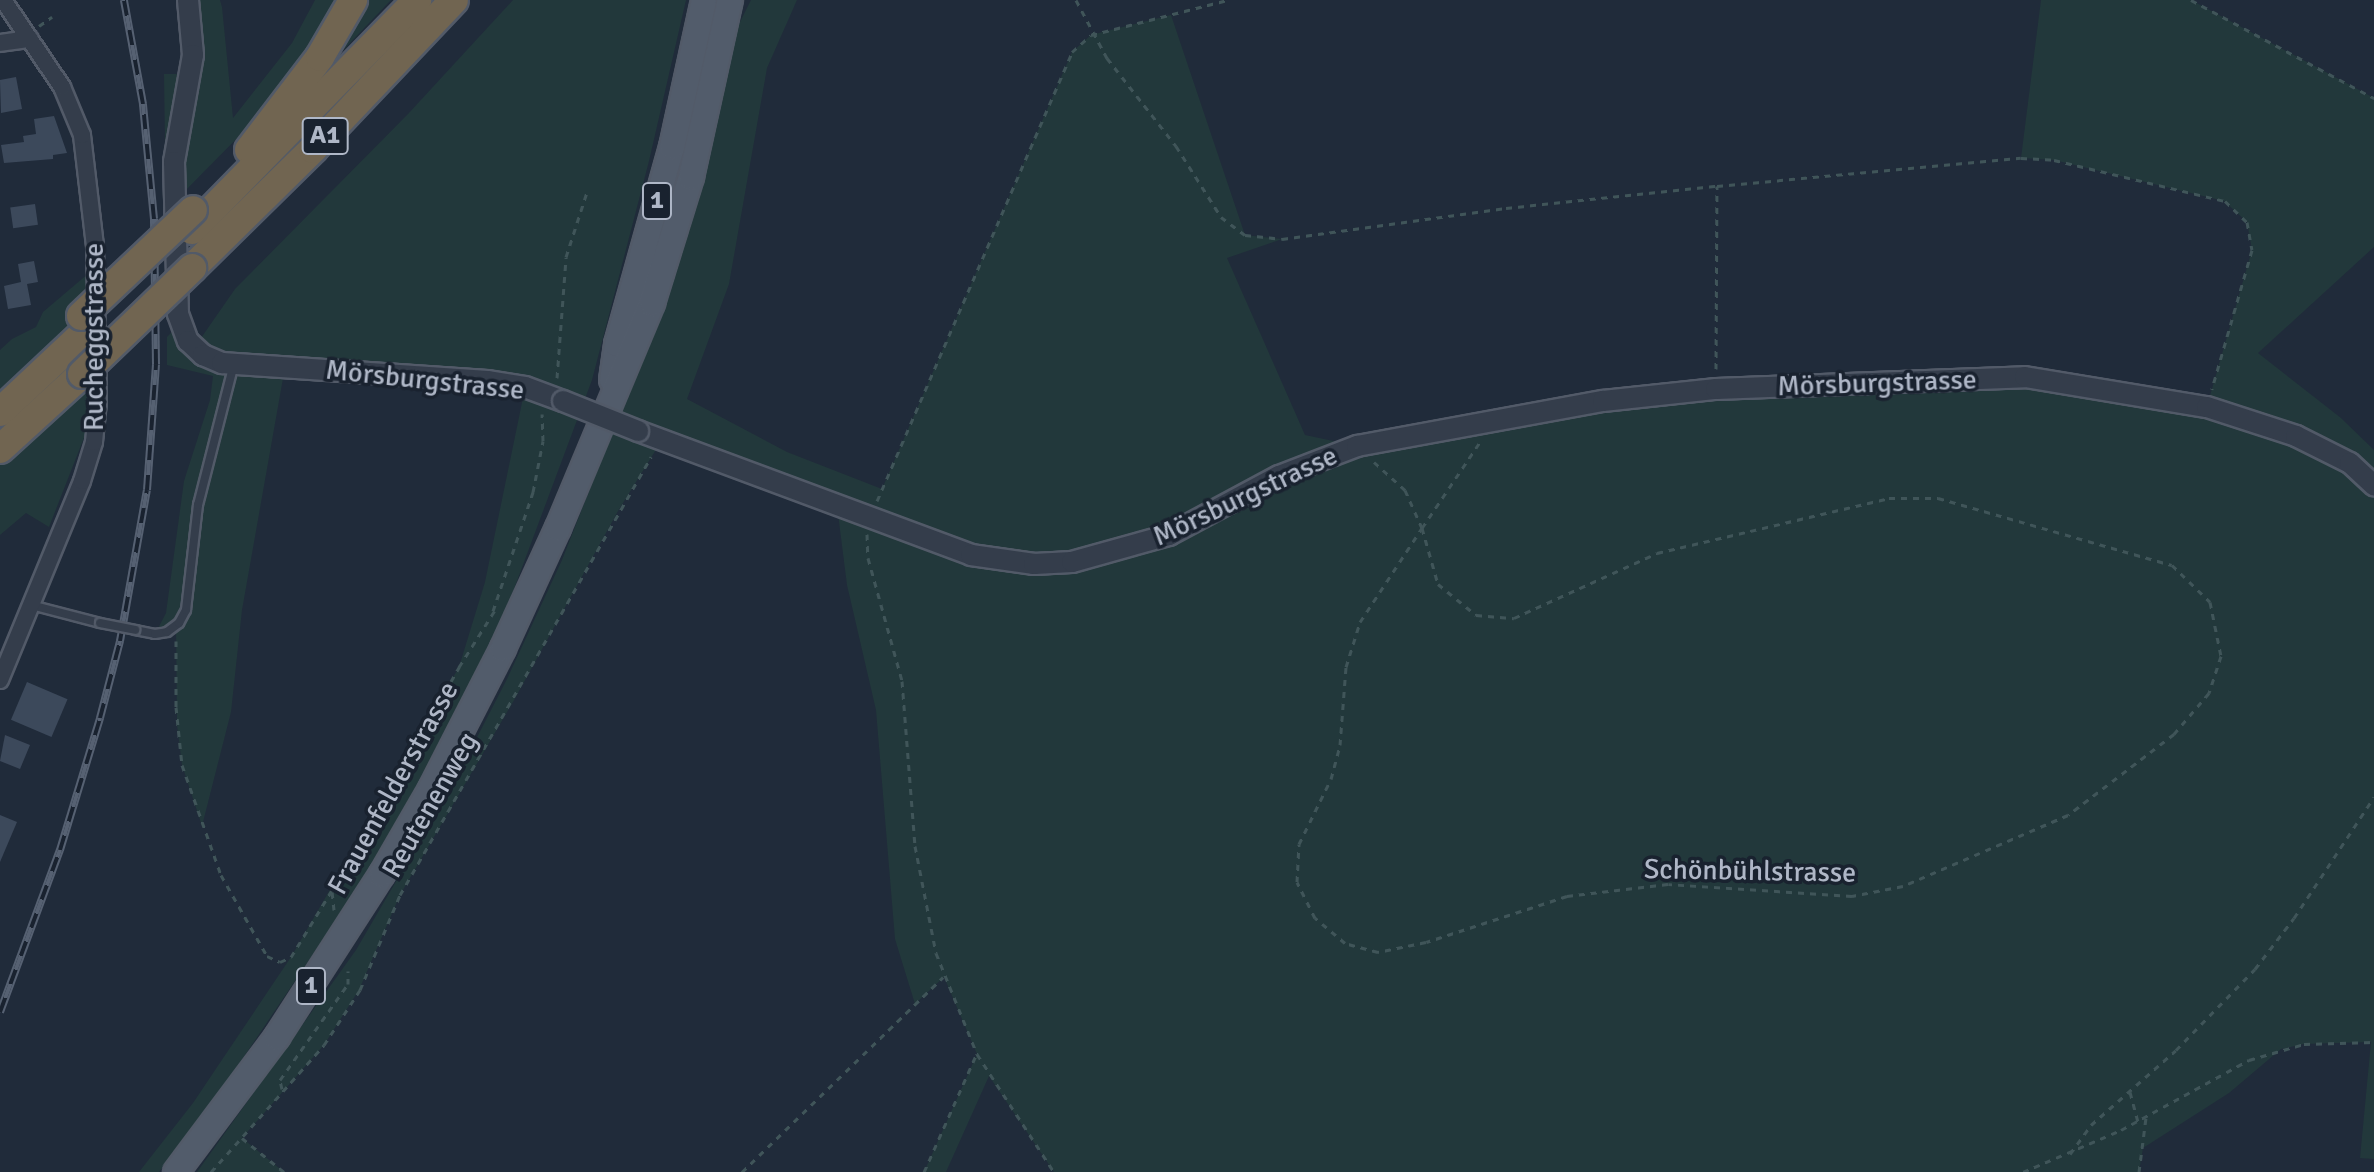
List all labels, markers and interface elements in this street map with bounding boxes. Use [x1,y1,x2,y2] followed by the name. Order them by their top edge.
[301,114,349,158] road number: A1
[641,179,673,223] road number: 1
[77,243,111,431] street label: Rucheggstrasse
[324,353,526,407] street label: Mörsburgstrasse
[1777,363,1977,403] street label: Mörsburgstrasse
[1147,439,1343,553] street label: Mörsburgstrasse
[321,676,465,900] street label: Frauenfelderstrasse
[375,726,485,884] street label: Reutenenweg
[1644,852,1856,890] street label: Schönbühlstrasse
[295,964,327,1008] road number: 1

